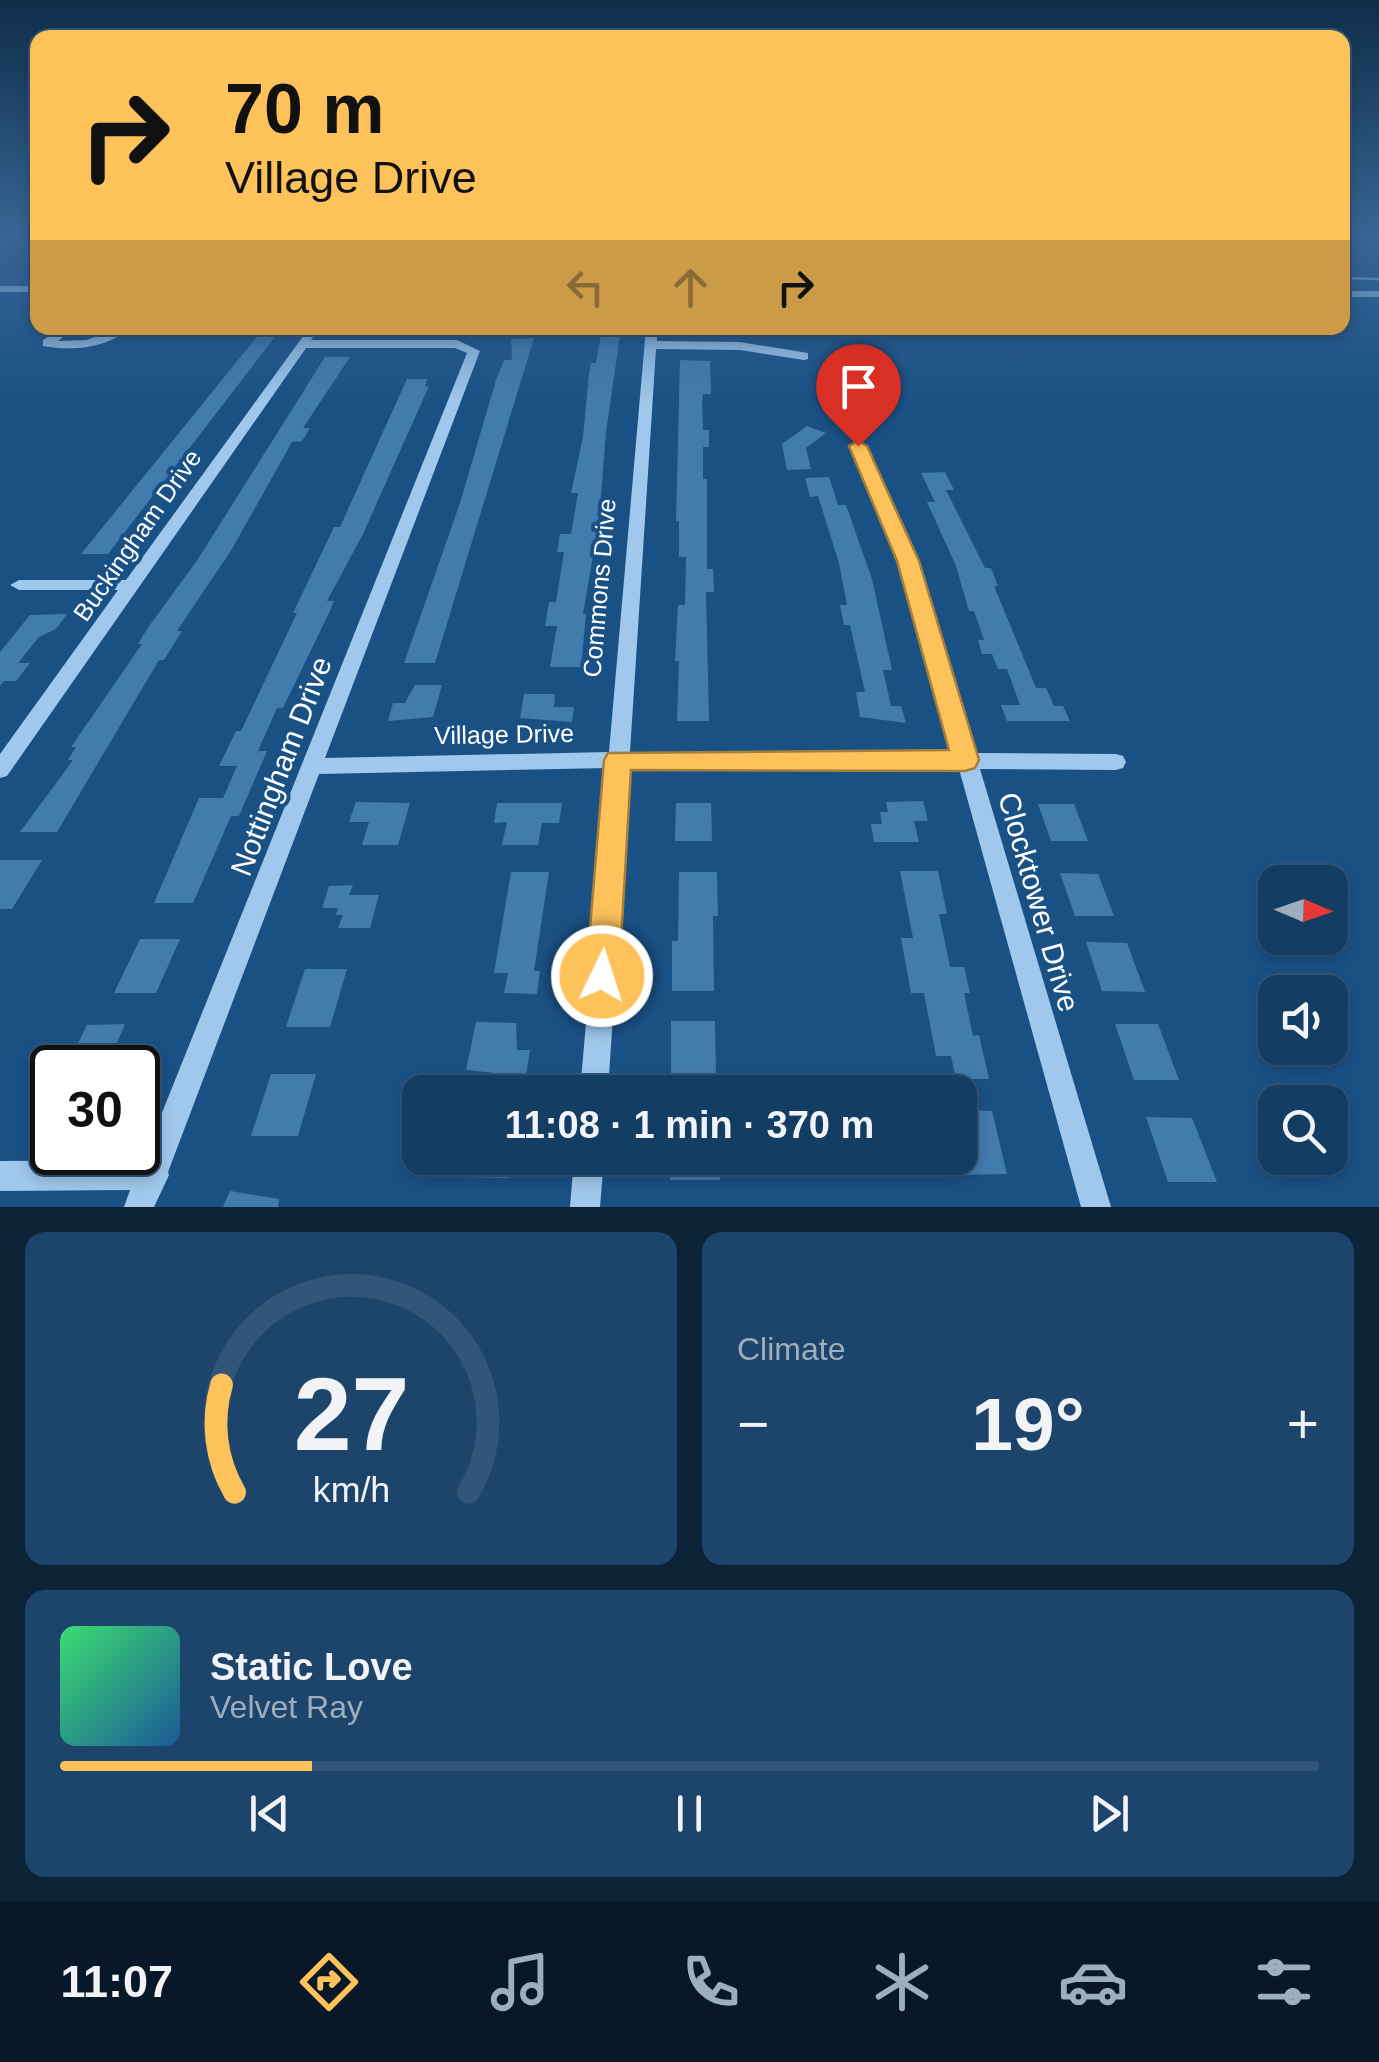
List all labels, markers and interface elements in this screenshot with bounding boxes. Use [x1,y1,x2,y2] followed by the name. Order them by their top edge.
[60,70,190,200] icon: right
[225,70,385,148] text: 70 m
[225,152,477,203] text: Village Drive
[558,260,613,315] icon: left
[663,260,718,315] icon: ahead
[768,260,823,315] icon: right
[816,344,901,447] pin
[831,359,886,414] icon: arrive
[67,444,207,626] street label: Buckingham Drive
[577,498,621,678] street label: Commons Drive
[224,652,338,880] street label: Nottingham Drive
[434,719,574,749] street label: Village Drive
[992,788,1086,1016] street label: Clocktower Drive
[1258,865,1348,955] north arrow
[1258,865,1348,1175] map controls
[550,924,654,1028] position arrow
[1258,975,1348,1065] button: sound
[30,1045,160,1175] speed limit sign: 30
[1258,1085,1348,1175] button: search
[505,1104,874,1146] text: 11:08 · 1 min · 370 m
[737,1331,845,1367] text: Climate
[293,1356,409,1472] text: 27
[971,1382,1085,1466] text: 19°
[737,1393,769,1455] text: −
[1287,1393,1319,1455] text: +
[312,1470,390,1510] text: km/h
[210,1646,413,1688] text: Static Love
[210,1689,363,1725] text: Velvet Ray
[242,1786,297,1841] icon: previous
[662,1786,717,1841] icon: pause
[1082,1786,1137,1841] icon: next
[294,1947,364,2017] icon: directions
[485,1947,555,2017] icon: music
[676,1947,746,2017] icon: phone
[867,1947,937,2017] icon: climate
[1058,1947,1128,2017] icon: car
[1249,1947,1319,2017] icon: filters
[60,1956,173,2007] text: 11:07

